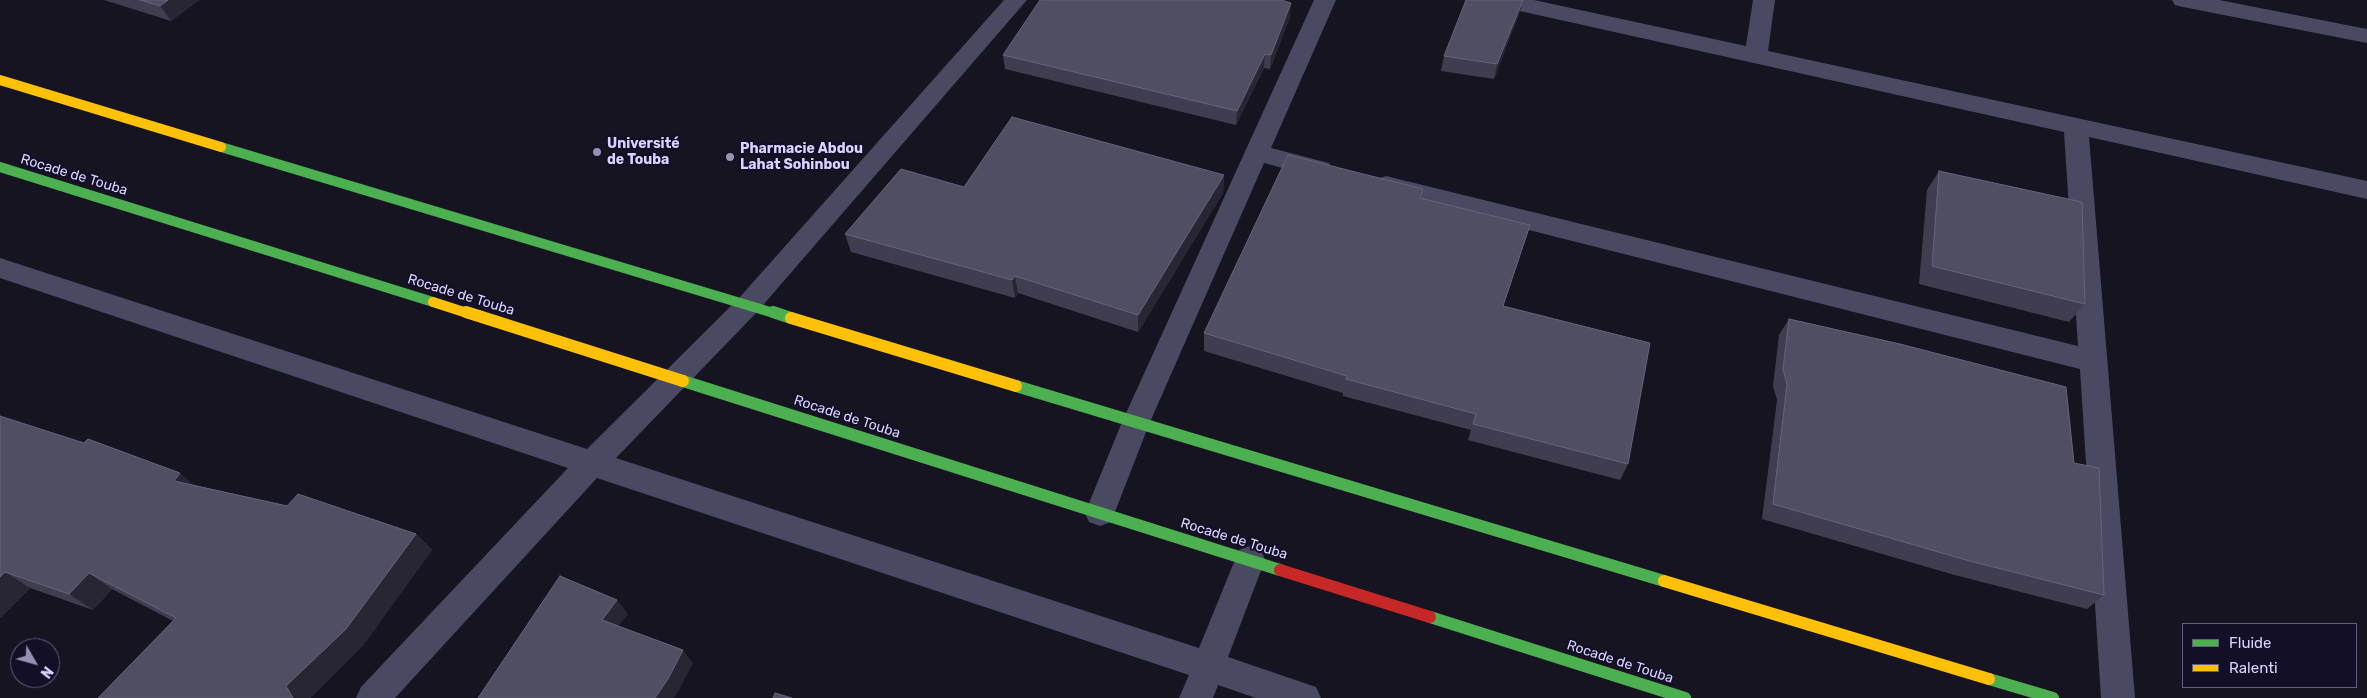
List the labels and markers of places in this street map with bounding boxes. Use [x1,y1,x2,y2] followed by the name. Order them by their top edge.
[607,136,679,168] place label: Université de Touba
[740,141,863,174] place label: Pharmacie Abdou Lahat Sohinbou
[591,146,603,158] marker: Université de Touba
[724,151,736,163] marker: Pharmacie Abdou Lahat Sohinbou

